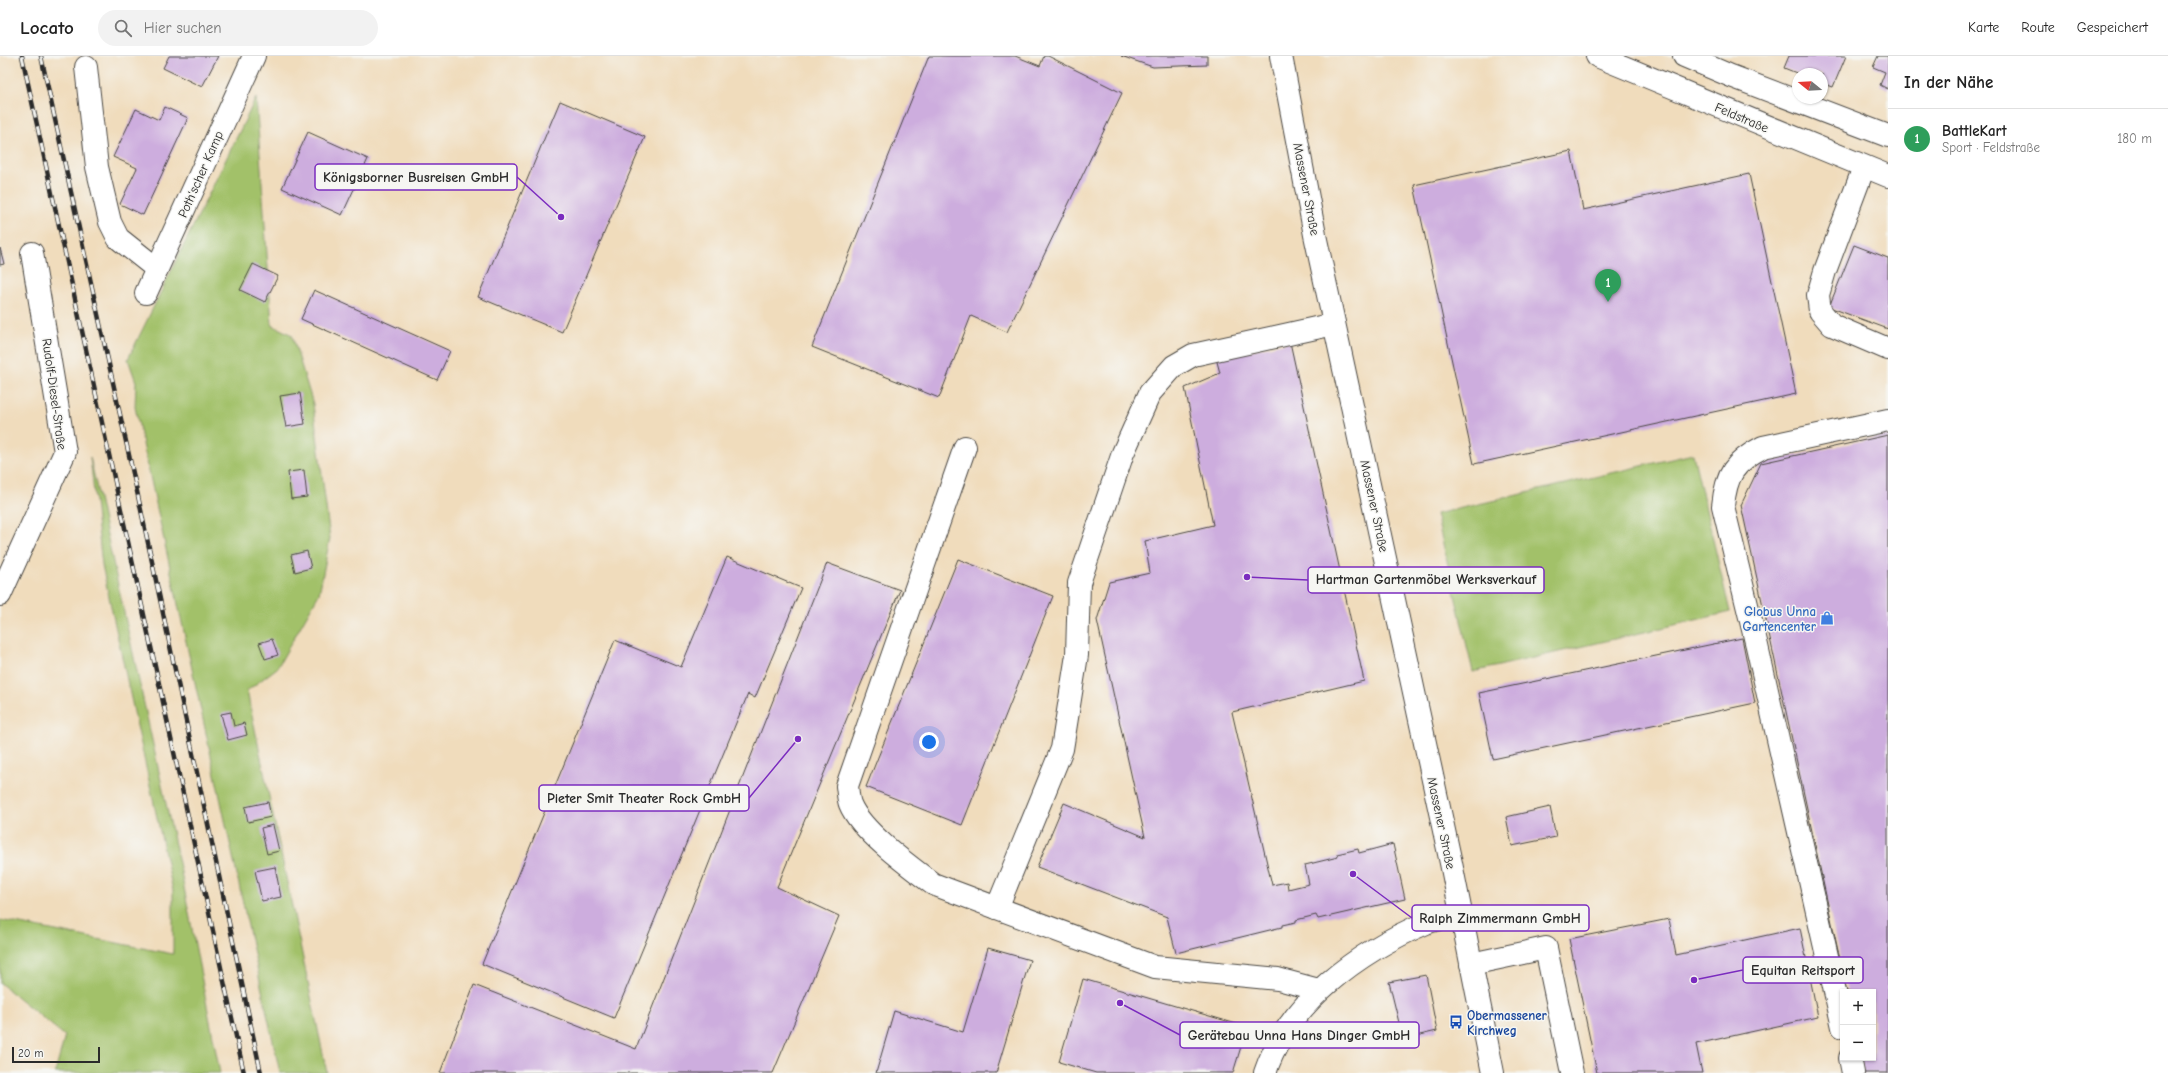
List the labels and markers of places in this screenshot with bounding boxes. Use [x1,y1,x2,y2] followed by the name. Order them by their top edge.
[315,164,517,190] callout: Königsborner Busreisen GmbH
[1595,269,1621,302] pin: 1
[1308,567,1544,593] callout: Hartman Gartenmöbel Werksverkauf
[1742,604,1817,634] place label: Globus Unna Gartencenter
[1819,610,1835,626] shop icon: Globus Unna Gartencenter
[539,785,749,811] callout: Pieter Smit Theater Rock GmbH
[1412,905,1589,931] callout: Ralph Zimmermann GmbH
[1743,957,1863,983] callout: Equitan Reitsport
[1467,1008,1548,1038] place label: Obermassener Kirchweg
[1448,1014,1464,1030] bus stop icon: Obermassener Kirchweg
[1180,1022,1419,1048] callout: Gerätebau Unna Hans Dinger GmbH

